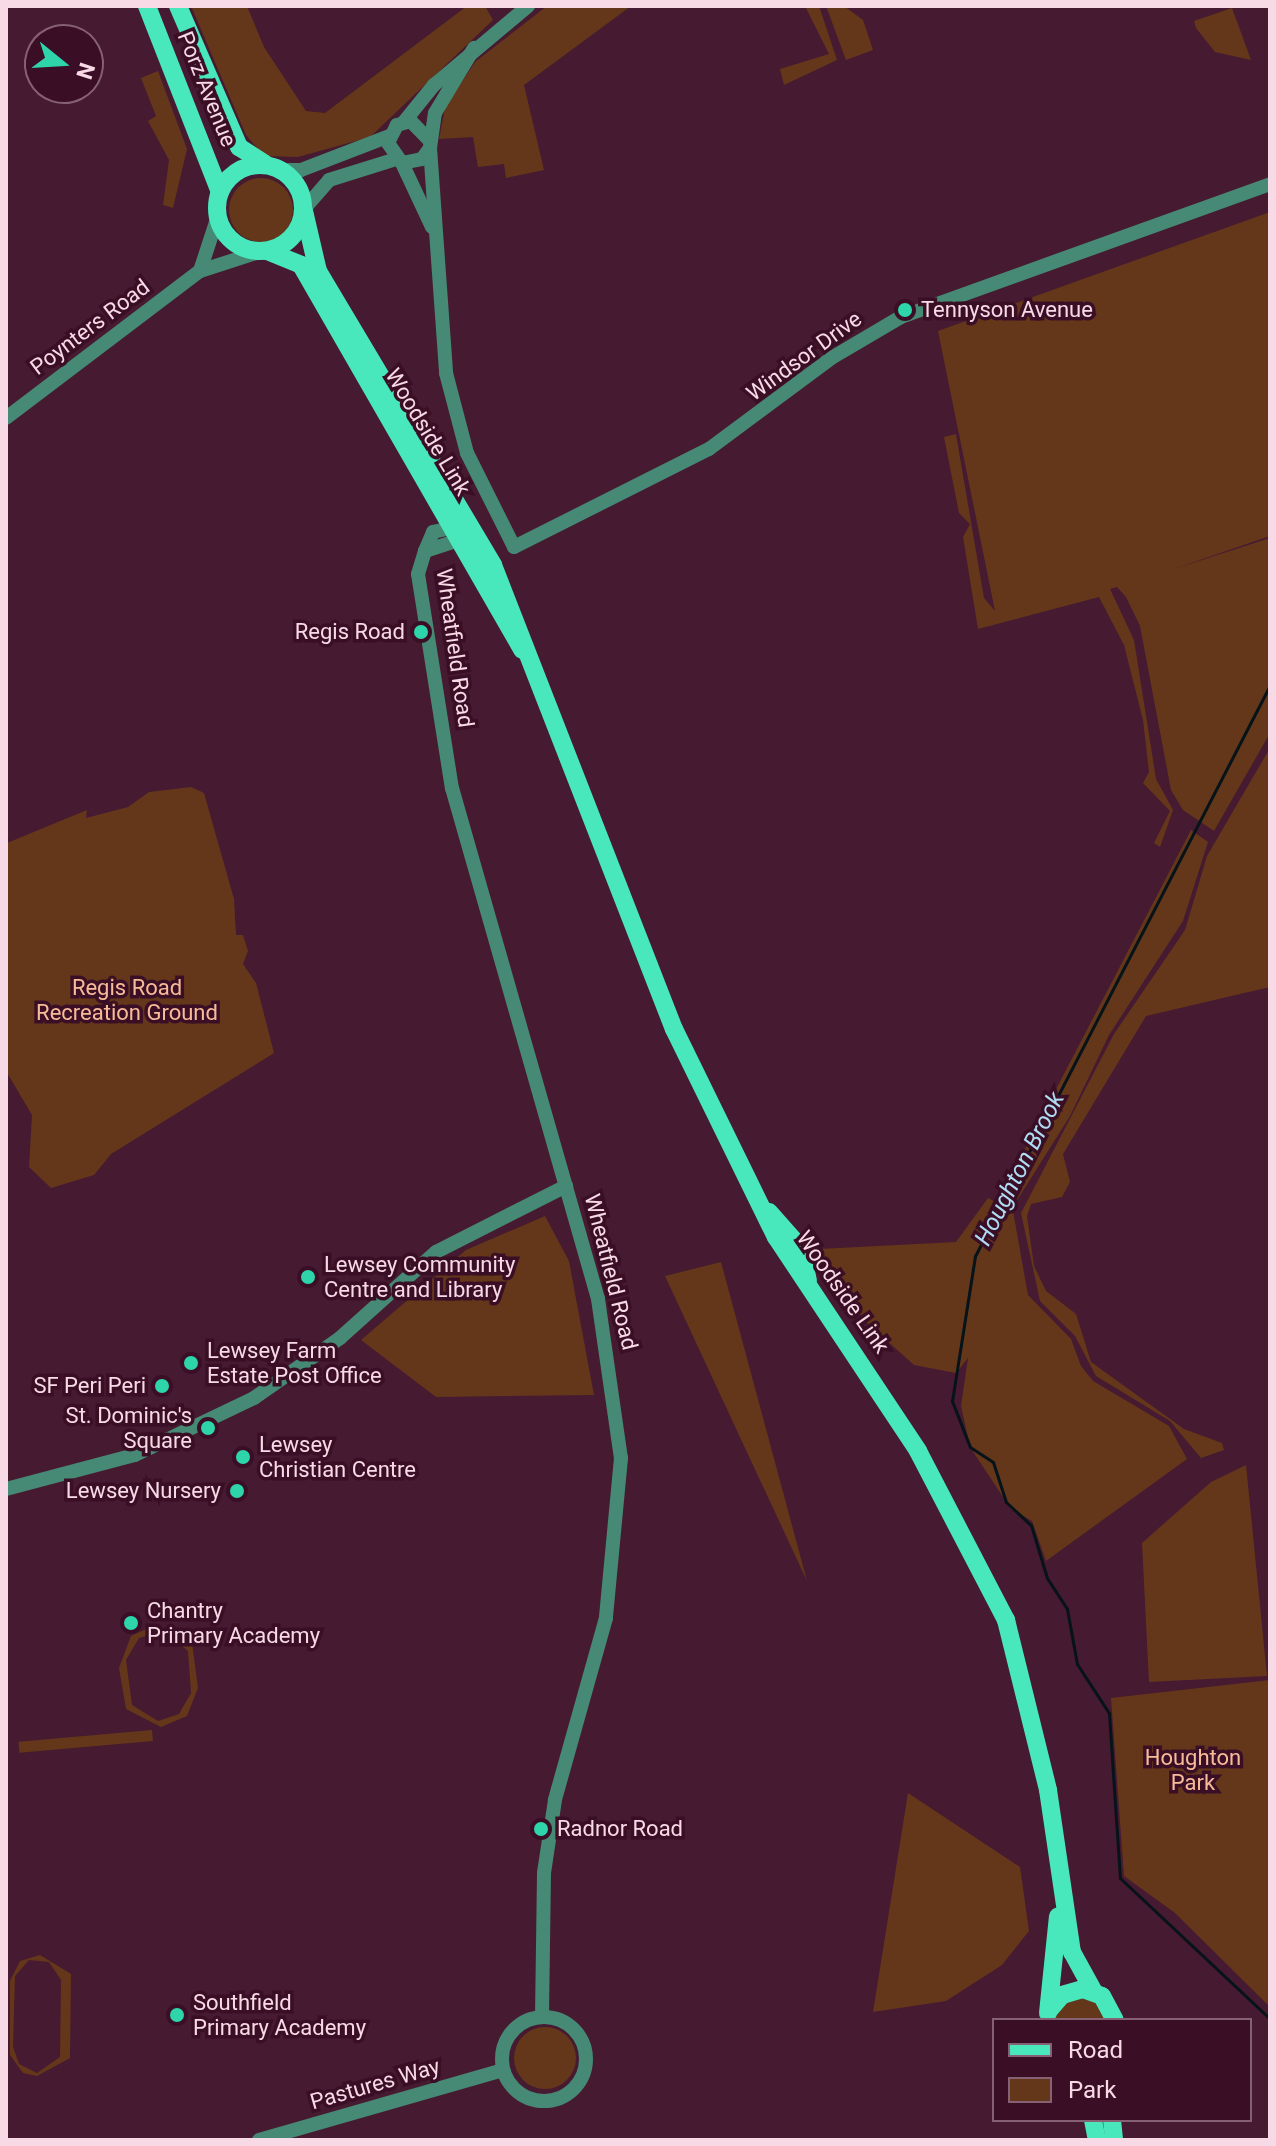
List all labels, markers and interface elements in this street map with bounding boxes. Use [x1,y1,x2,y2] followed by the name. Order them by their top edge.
[24,24,104,104] north arrow
[172,27,242,151] street label: Porz Avenue
[71,60,100,82] text: N
[25,274,155,380] street label: Poynters Road
[921,297,1093,323] place label: Tennyson Avenue
[896,301,914,319] marker: Tennyson Avenue
[741,305,867,407] street label: Windsor Drive
[380,364,476,500] street label: Woodside Link
[431,567,479,729] street label: Wheatfield Road
[295,619,405,645] place label: Regis Road
[412,623,430,641] marker: Regis Road
[36,974,218,1026] park label: Regis Road Recreation Ground
[969,1087,1071,1251] water label: Houghton Brook
[579,1191,643,1353] street label: Wheatfield Road
[791,1226,895,1358] street label: Woodside Link
[324,1251,515,1302] place label: Lewsey Community Centre and Library
[299,1268,317,1286] marker: Lewsey Community Centre and Library
[207,1337,382,1388] place label: Lewsey Farm Estate Post Office
[182,1354,200,1372] marker: Lewsey Farm Estate Post Office
[33,1373,146,1399] place label: SF Peri Peri
[153,1377,171,1395] marker: SF Peri Peri
[66,1402,192,1454] place label: St. Dominic's Square
[199,1419,217,1437] marker: St. Dominic's Square
[259,1431,416,1482] place label: Lewsey Christian Centre
[234,1448,252,1466] marker: Lewsey Christian Centre
[66,1478,221,1504] place label: Lewsey Nursery
[228,1482,246,1500] marker: Lewsey Nursery
[147,1597,320,1648] place label: Chantry Primary Academy
[122,1614,140,1632] marker: Chantry Primary Academy
[1145,1744,1241,1796] park label: Houghton Park
[557,1816,683,1842] place label: Radnor Road
[532,1820,550,1838] marker: Radnor Road
[193,1989,366,2040] place label: Southfield Primary Academy
[168,2006,186,2024] marker: Southfield Primary Academy
[992,2018,1252,2122] legend
[1068,2036,1123,2064] text: Road
[307,2053,443,2115] street label: Pastures Way
[1068,2076,1116,2104] text: Park

